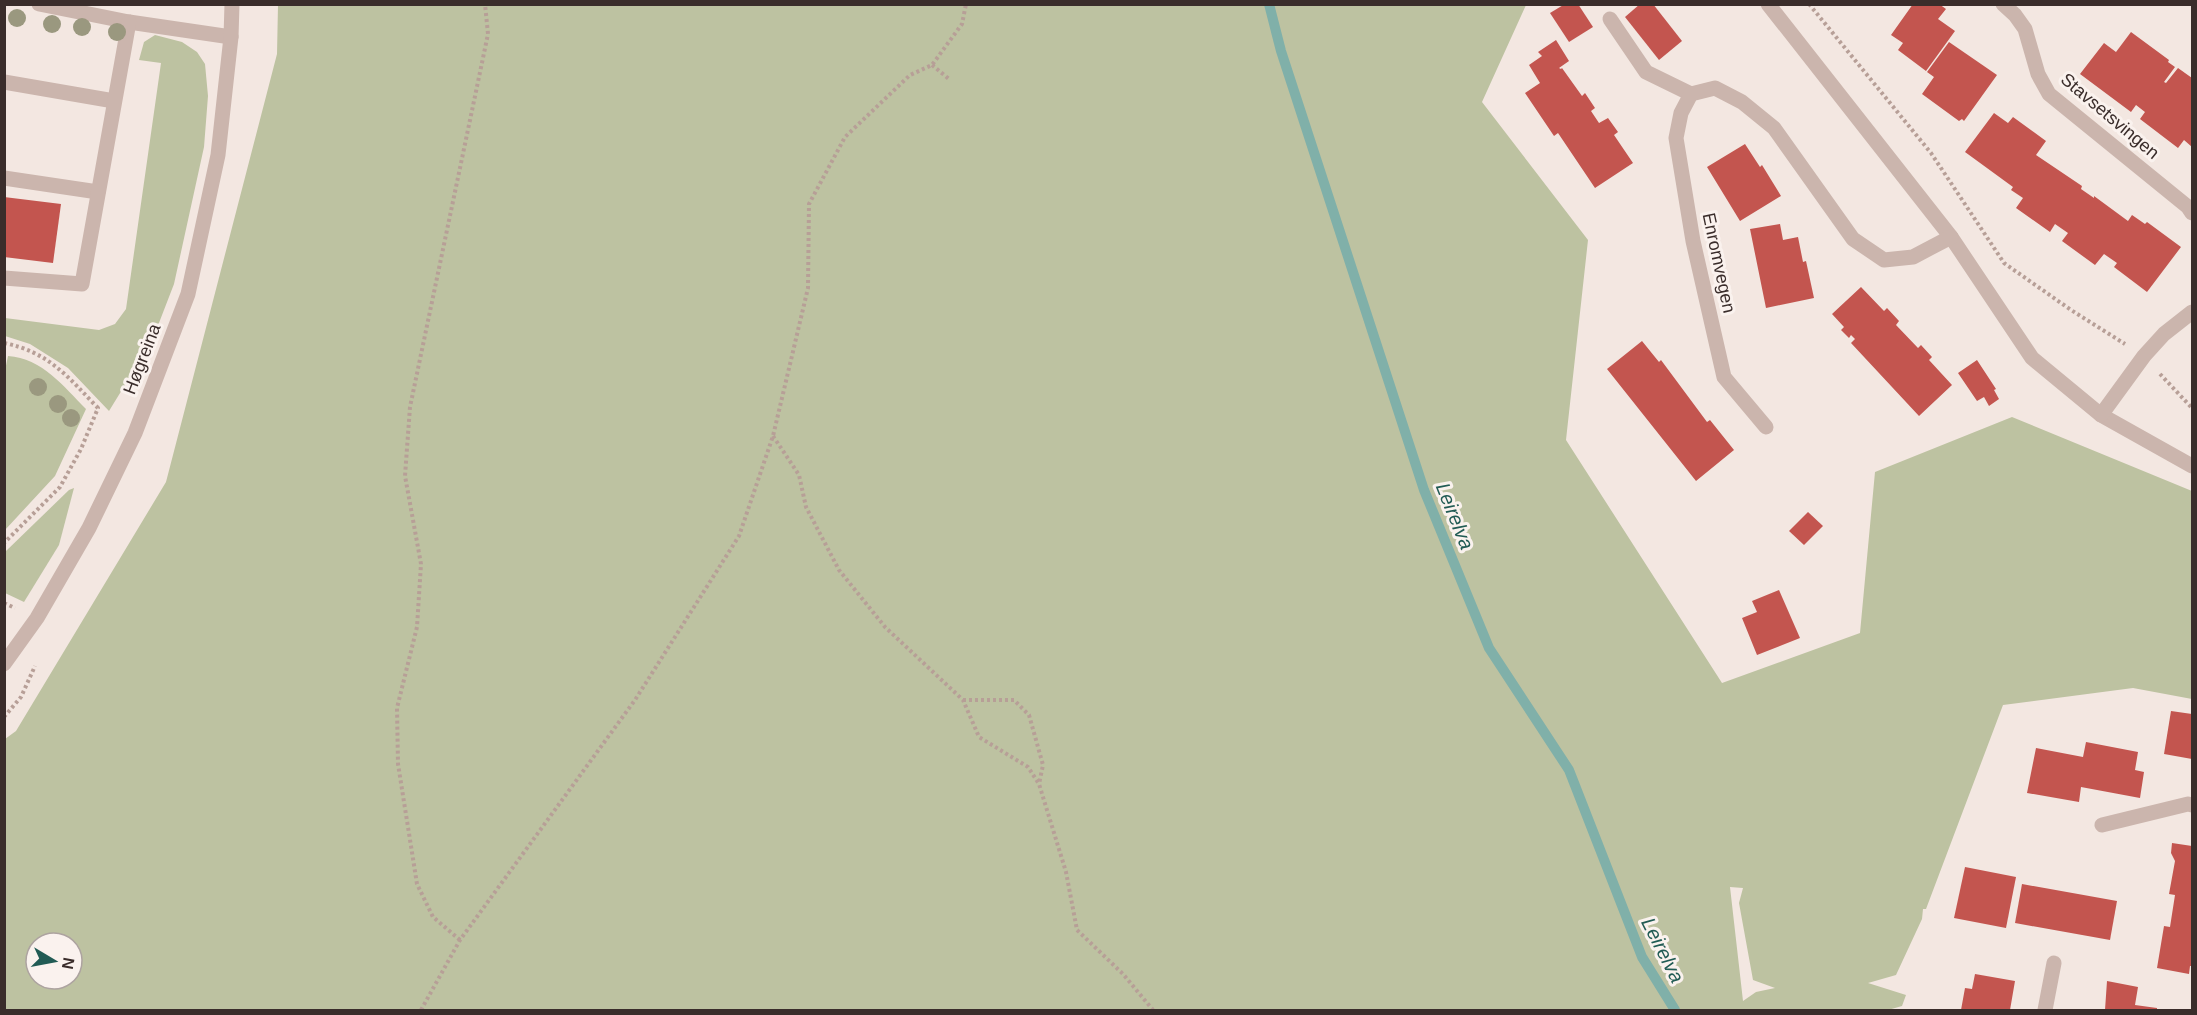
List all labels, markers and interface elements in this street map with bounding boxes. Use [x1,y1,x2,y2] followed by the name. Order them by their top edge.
[2057,69,2163,163] street label: Stavsetsvingen
[1699,211,1739,315] street label: Enromvegen
[119,320,165,397] street label: Høgreina
[1432,479,1478,553] water label: Leirelva
[1637,914,1689,986] water label: Leirelva
[24,931,84,991] north arrow
[59,956,78,971] text: N

